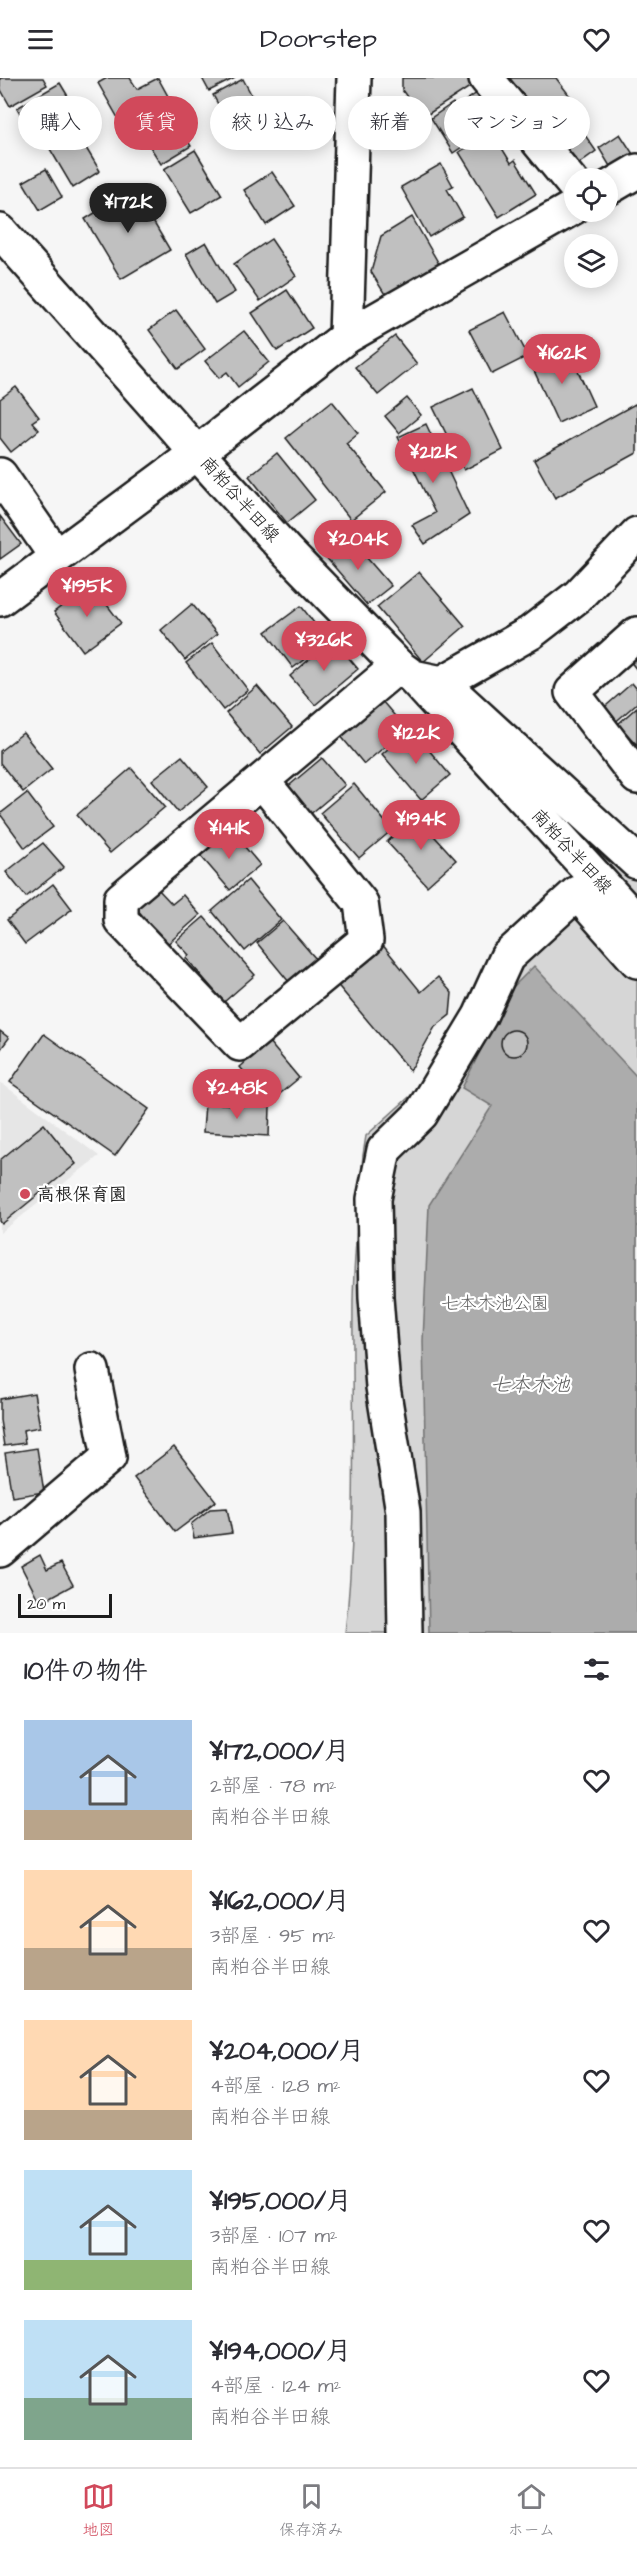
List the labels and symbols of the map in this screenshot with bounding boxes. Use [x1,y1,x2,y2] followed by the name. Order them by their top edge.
[86,183,170,234] pin: ¥172K
[520,334,604,385] pin: ¥162K
[391,433,475,484] pin: ¥212K
[194,451,285,548] street label: 南粕谷半田線
[316,520,400,571] pin: ¥204K
[45,567,129,618] pin: ¥195K
[282,621,366,672] pin: ¥326K
[374,714,458,765] pin: ¥122K
[379,800,463,851] pin: ¥194K
[526,803,618,899] street label: 南粕谷半田線
[187,809,271,860] pin: ¥141K
[195,1069,279,1120] pin: ¥248K
[37,1182,127,1207] place label: 高根保育園
[18,1187,32,1201] marker: 高根保育園
[441,1291,549,1316] park label: 七本木池公園
[490,1371,571,1399] water label: 七本木池
[18,1591,112,1618] scale bar

